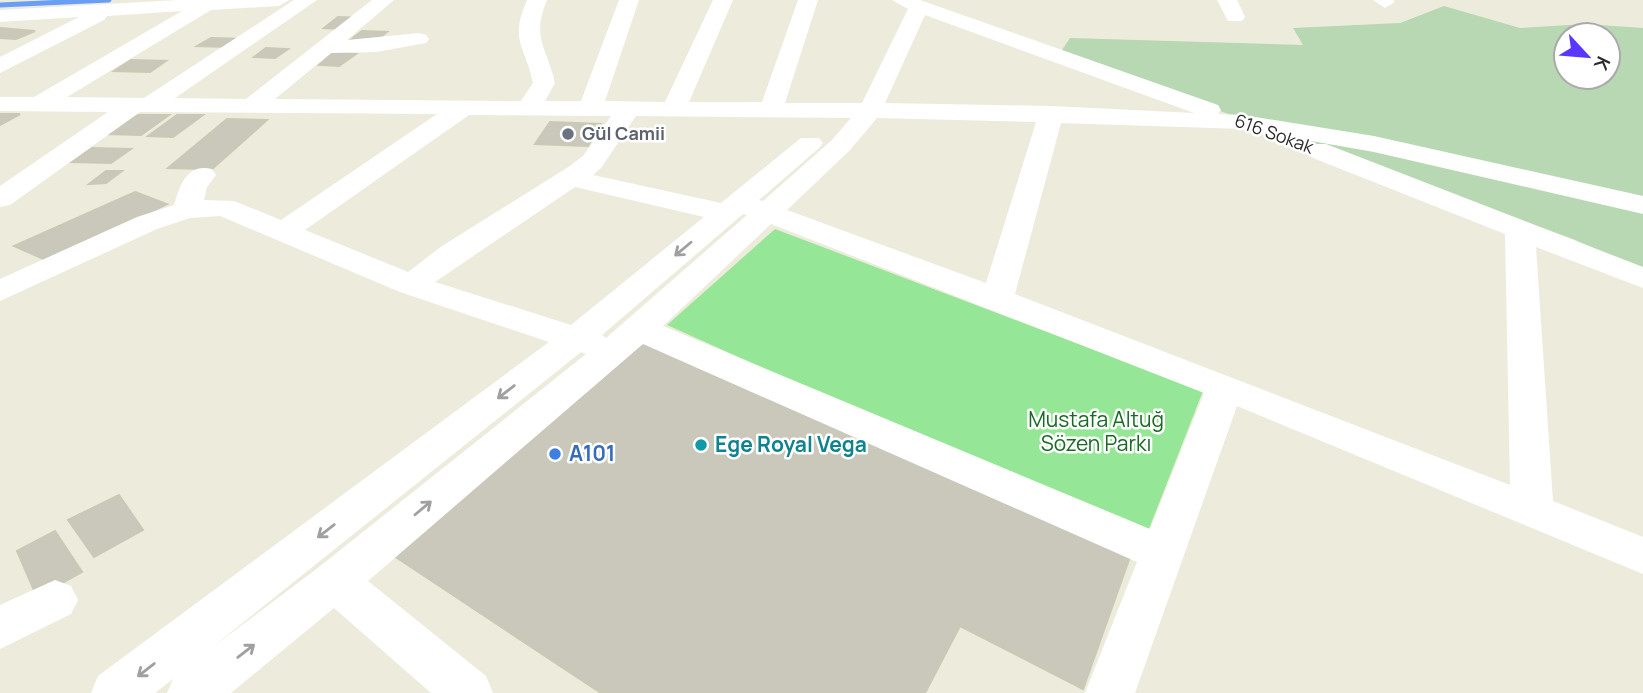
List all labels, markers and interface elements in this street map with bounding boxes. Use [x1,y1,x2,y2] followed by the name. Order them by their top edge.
[1552,21,1622,91] north arrow
[1588,52,1617,75] text: K
[1232,108,1318,159] street label: 616 Sokak
[582,121,665,145] place label: Gül Camii
[560,126,576,142] marker: Gül Camii
[674,241,692,257] one-way arrow
[497,385,516,400] one-way arrow
[1028,405,1164,457] park label: Mustafa Altuğ Sözen Parkı
[715,430,867,458] place label: Ege Royal Vega
[693,437,709,453] marker: Ege Royal Vega
[569,439,615,467] place label: A101
[547,446,563,462] marker: A101
[414,501,432,517] one-way arrow
[317,524,336,539] one-way arrow
[236,643,254,659] one-way arrow
[137,663,155,678] one-way arrow

